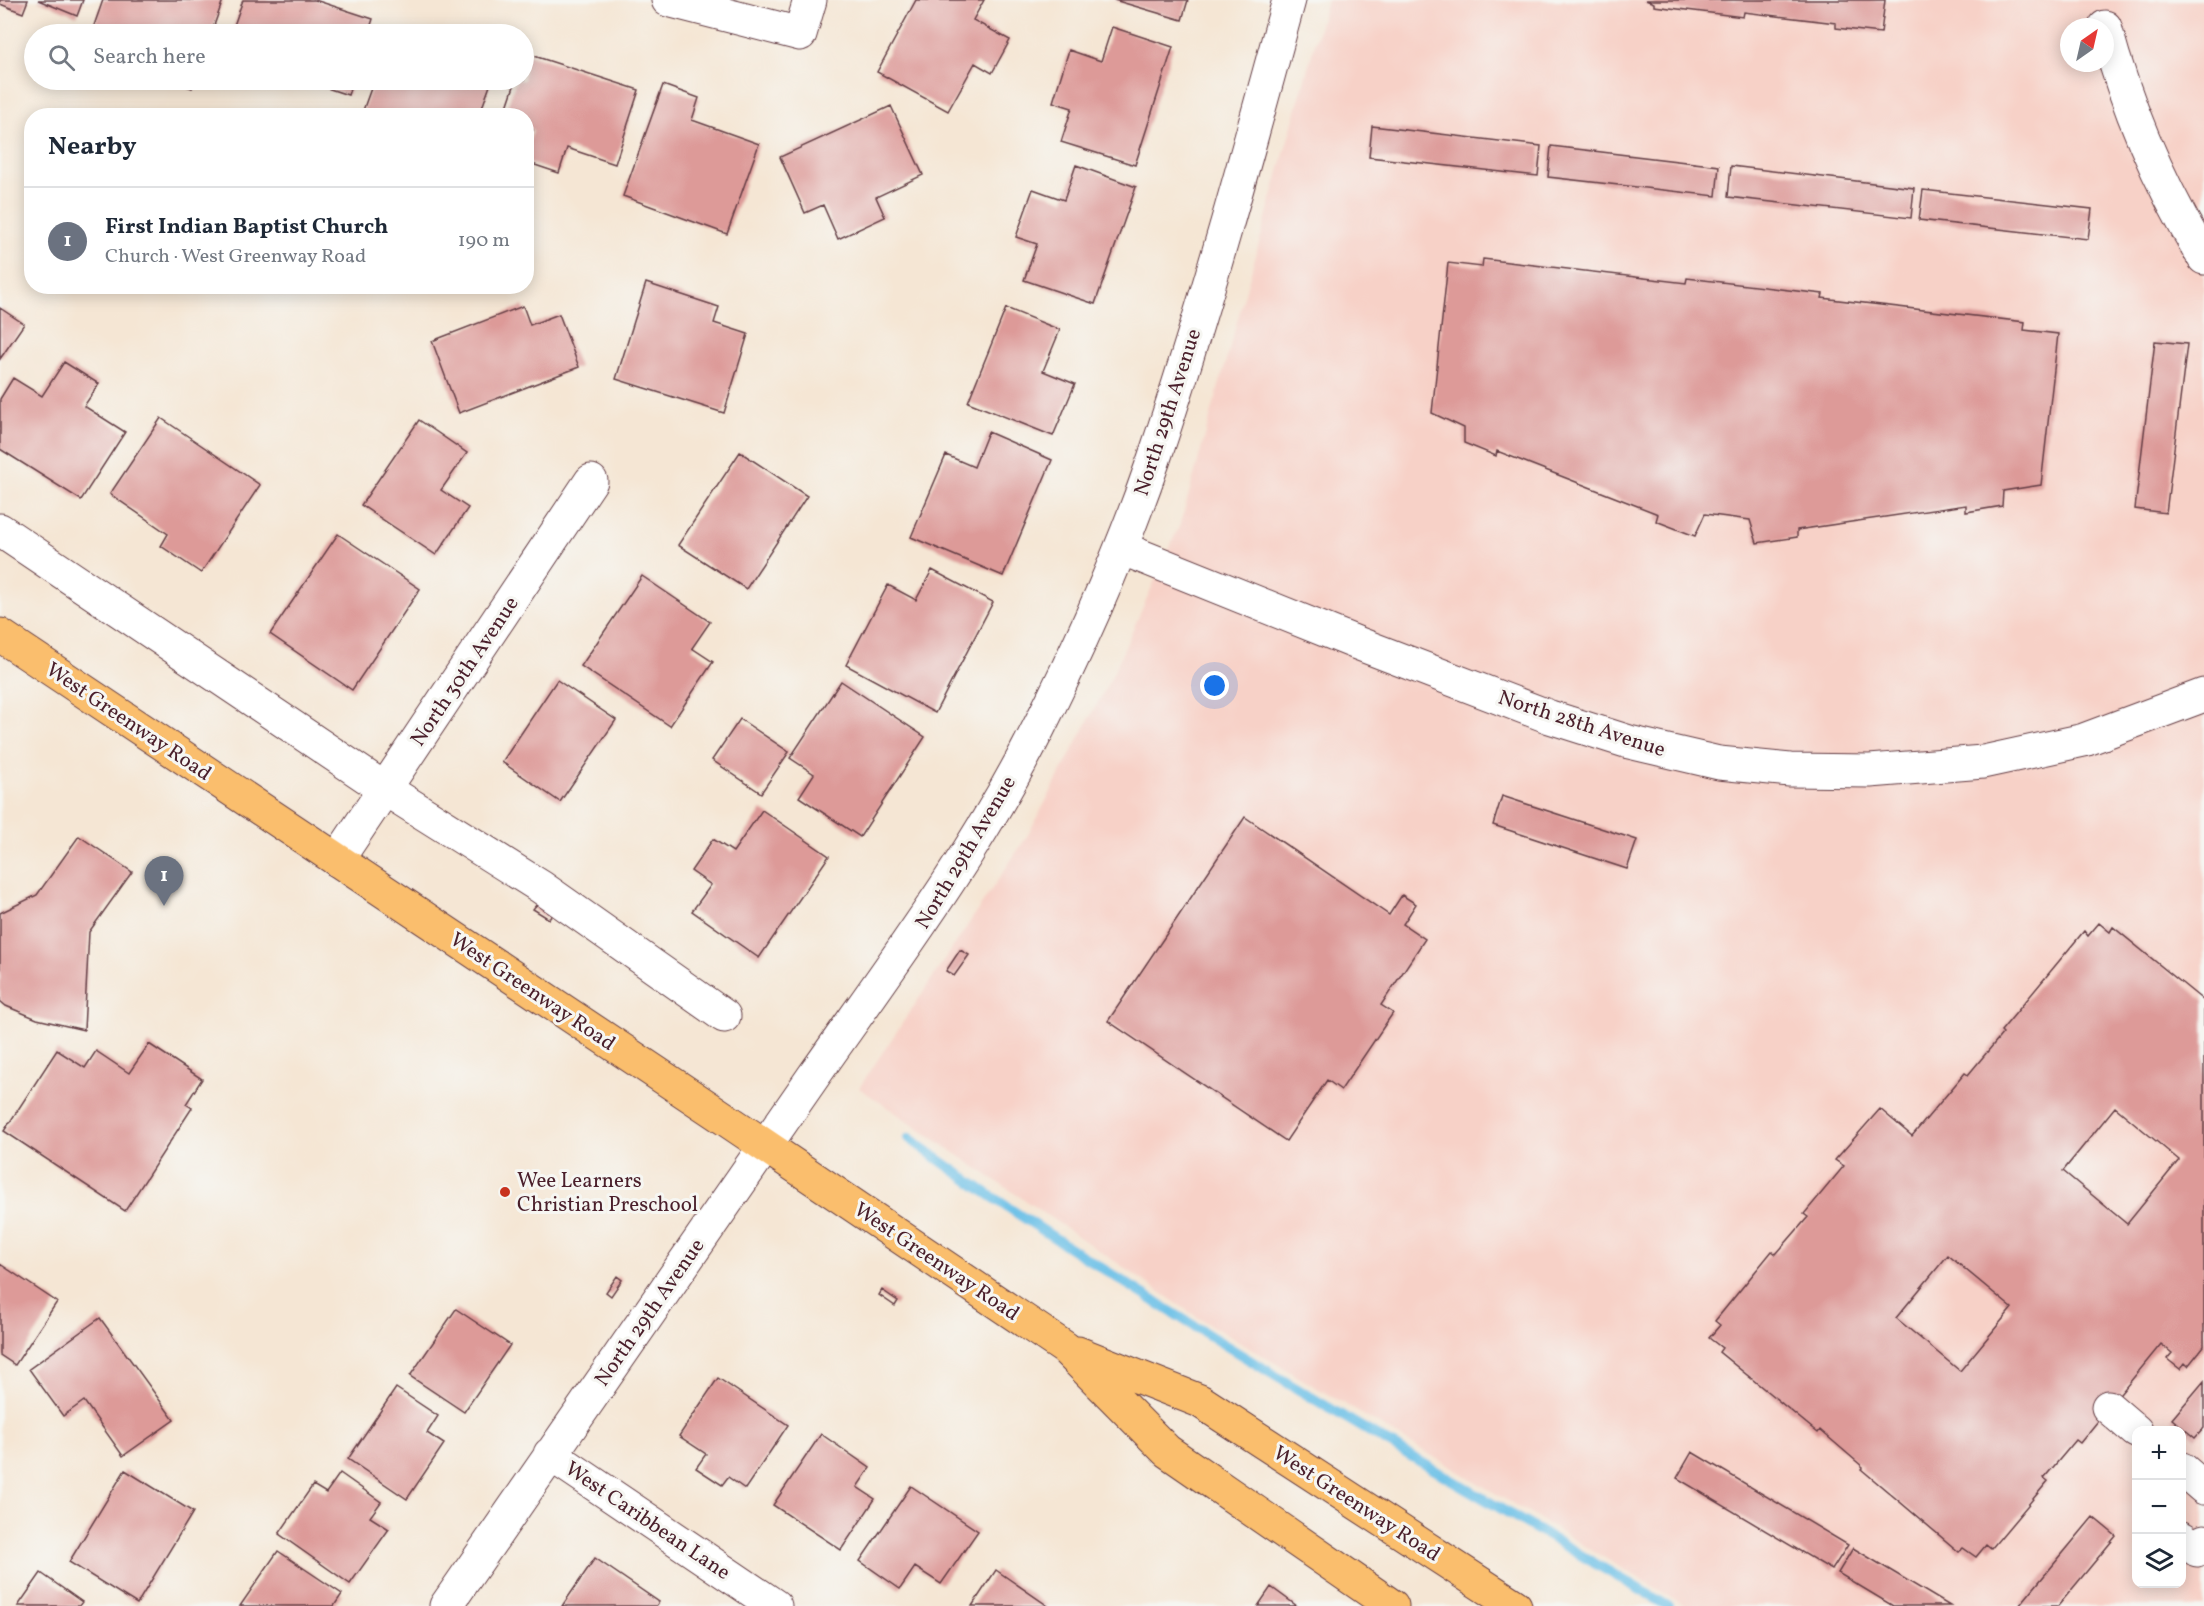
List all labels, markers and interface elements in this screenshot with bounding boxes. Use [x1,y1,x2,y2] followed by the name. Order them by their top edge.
[2060,18,2114,72] north arrow
[24,24,534,90] search box
[45,41,78,74] icon: search
[93,42,206,73] text: Search here
[48,129,137,165] text: Nearby
[105,212,388,243] text: First Indian Baptist Church
[63,227,72,255] text: 1
[458,227,510,255] text: 190 m
[105,243,366,271] text: Church · West Greenway Road
[1128,325,1209,500] street label: North 29th Avenue
[404,591,526,753] street label: North 30th Avenue
[40,656,217,789] street label: West Greenway Road
[1200,671,1229,700] your location
[1494,684,1669,765] street label: North 28th Avenue
[909,771,1024,935] street label: North 29th Avenue
[144,856,184,906] pin: 1
[444,926,621,1059] street label: West Greenway Road
[517,1167,698,1220] place label: Wee Learners Christian Preschool
[498,1185,512,1199] marker: Wee Learners Christian Preschool
[848,1196,1025,1329] street label: West Greenway Road
[588,1233,712,1393] street label: North 29th Avenue
[2132,1426,2186,1588] map controls
[2132,1426,2186,1480] button: +
[1267,1439,1445,1569] street label: West Greenway Road
[559,1455,736,1587] street label: West Caribbean Lane
[2132,1480,2186,1534] button: −
[2132,1534,2186,1588] button: layers

